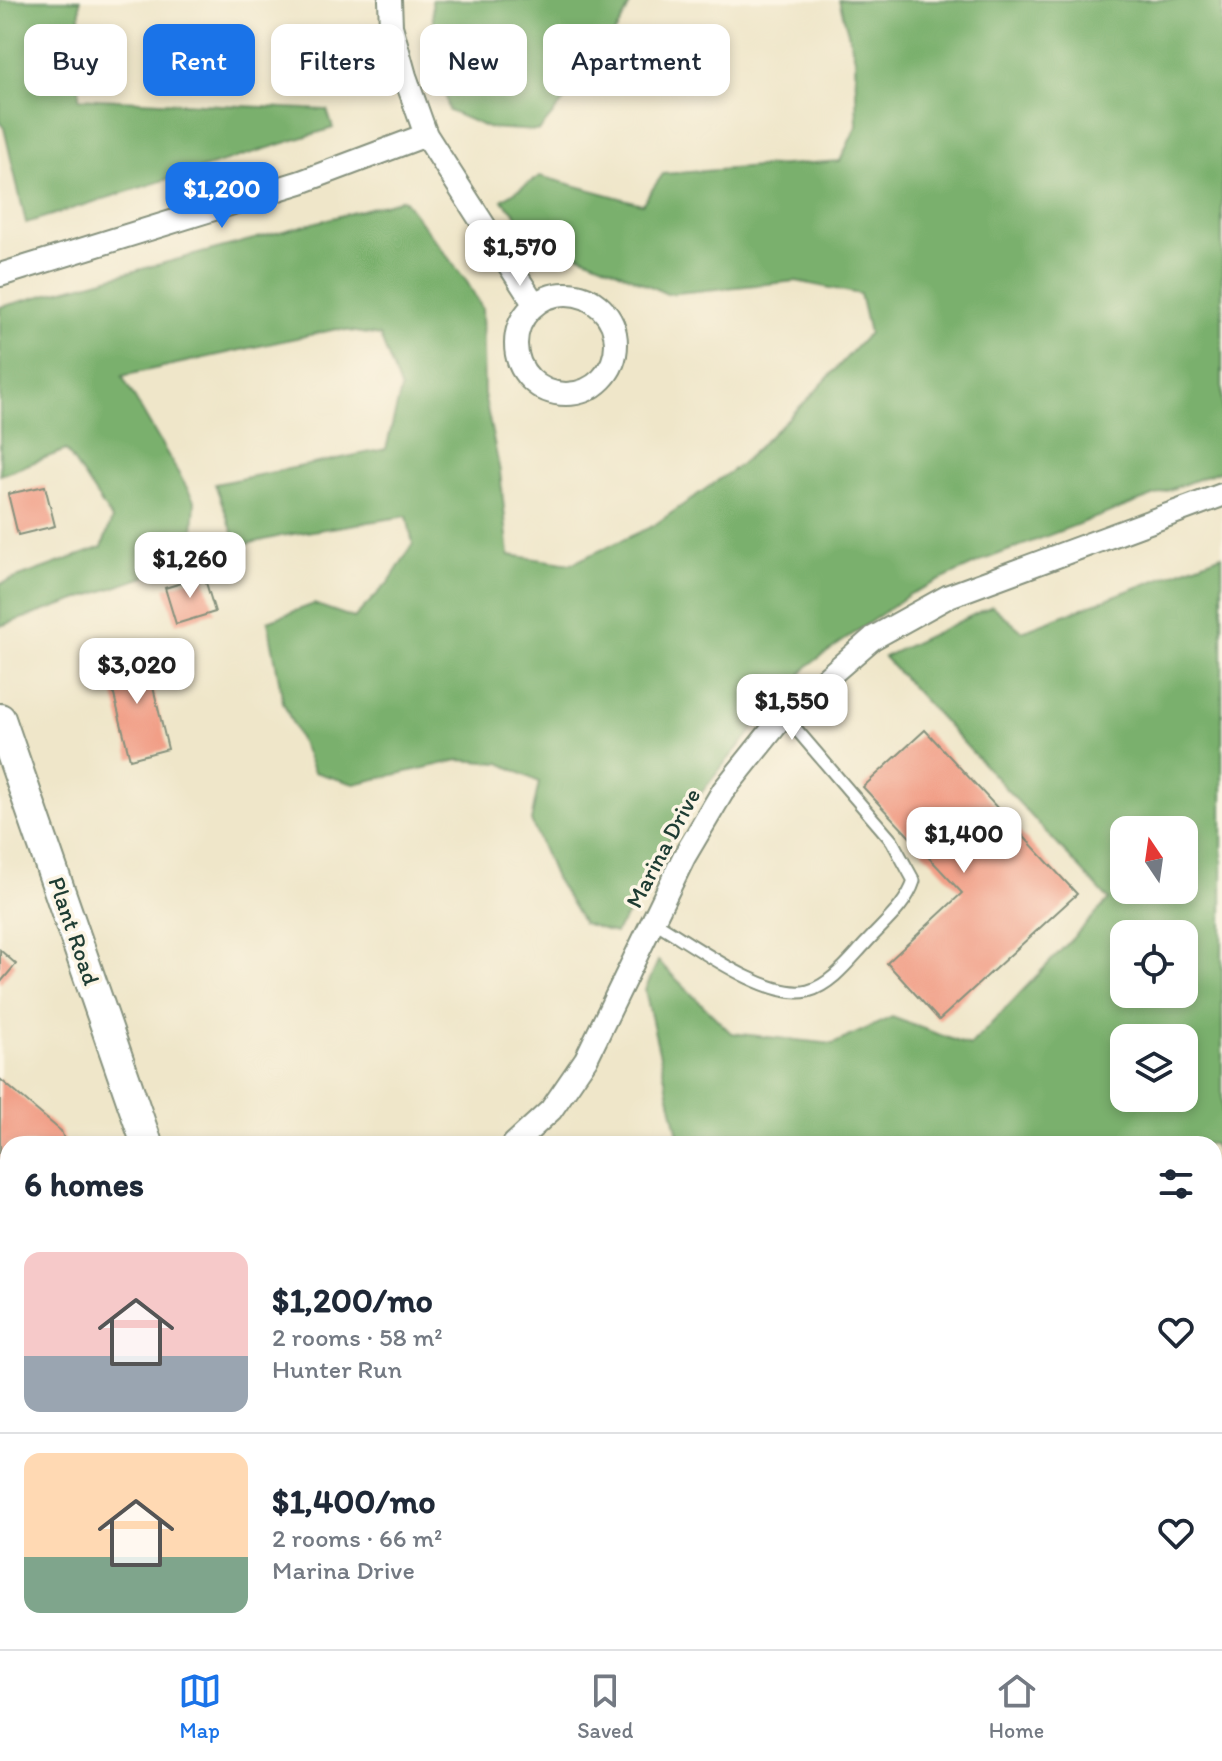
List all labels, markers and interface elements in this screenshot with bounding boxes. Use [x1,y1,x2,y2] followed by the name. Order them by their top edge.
[24,24,127,96] chip: Buy
[143,24,255,96] chip: Rent
[271,24,404,96] chip: Filters
[420,24,527,96] chip: New
[543,24,730,96] chip: Apartment
[157,162,287,230] pin: $1,200
[183,172,261,204] text: $1,200
[455,220,585,288] pin: $1,570
[483,230,557,262] text: $1,570
[125,532,255,600] pin: $1,260
[153,542,227,574] text: $1,260
[72,638,202,706] pin: $3,020
[97,648,177,680] text: $3,020
[727,674,857,742] pin: $1,550
[755,684,829,716] text: $1,550
[619,783,706,913] street label: Marina Drive
[899,807,1029,875] pin: $1,400
[1110,816,1198,904] north arrow
[1110,816,1198,1112] map controls
[924,817,1004,849] text: $1,400
[42,873,107,989] street label: Plant Road
[1110,920,1198,1008] button: locate
[1110,1024,1198,1112] button: layers
[1154,1162,1198,1206] icon: filters
[24,1164,144,1205] text: 6 homes
[272,1280,433,1321] text: $1,200/mo
[88,1284,184,1380] icon: home
[1154,1310,1198,1354] icon: heart
[272,1321,443,1353] text: 2 rooms · 58 m²
[272,1353,402,1385] text: Hunter Run
[272,1481,436,1522] text: $1,400/mo
[88,1485,184,1581] icon: home
[1154,1511,1198,1555] icon: heart
[272,1522,442,1554] text: 2 rooms · 66 m²
[272,1554,415,1586] text: Marina Drive
[178,1669,222,1744] tab: Map
[577,1669,633,1744] tab: Saved
[989,1669,1044,1744] tab: Home

